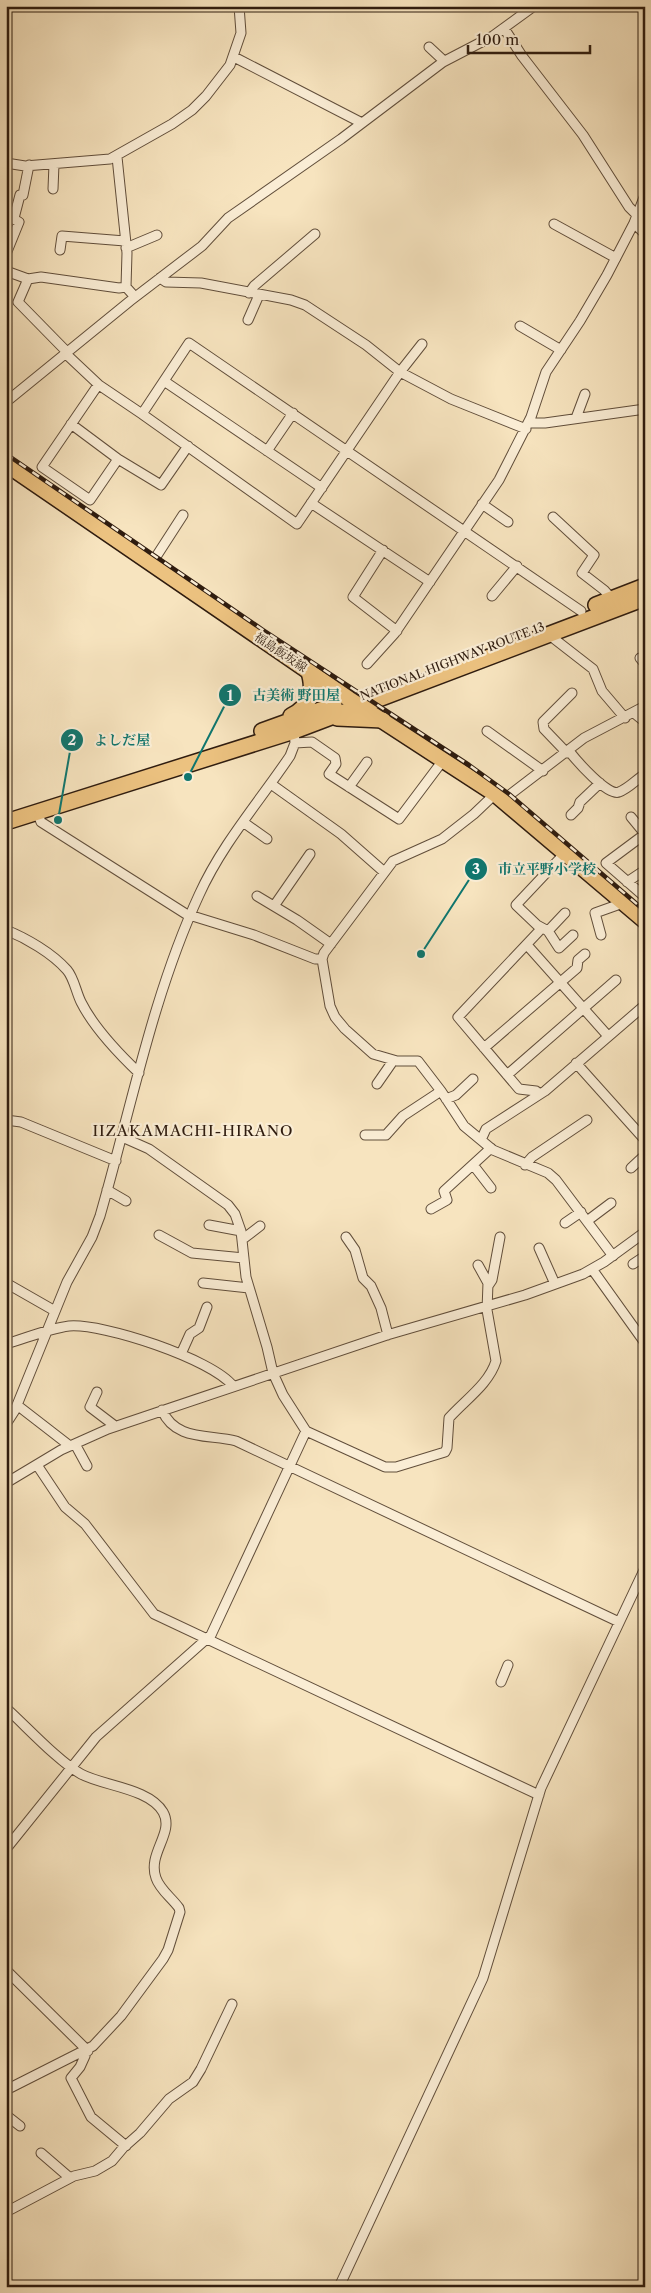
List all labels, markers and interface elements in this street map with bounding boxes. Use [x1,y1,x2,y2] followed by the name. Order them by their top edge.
[468,22,591,54] scale bar
[476,30,519,49] text: 100 m
[358,619,546,703] street label: NATIONAL HIGHWAY ROUTE 13
[252,629,310,675] street label: 福島飯坂線
[217,681,350,710] callout: 古美術 野田屋
[227,686,234,705] text: 1
[252,686,340,704] text: 古美術 野田屋
[59,725,160,754] callout: よしだ屋
[68,730,77,749] text: 2
[94,731,150,749] text: よしだ屋
[463,855,606,884] callout: 市立平野小学校
[472,859,480,878] text: 3
[498,860,596,878] text: 市立平野小学校
[92,1121,294,1140] district label: IIZAKAMACHI-HIRANO

